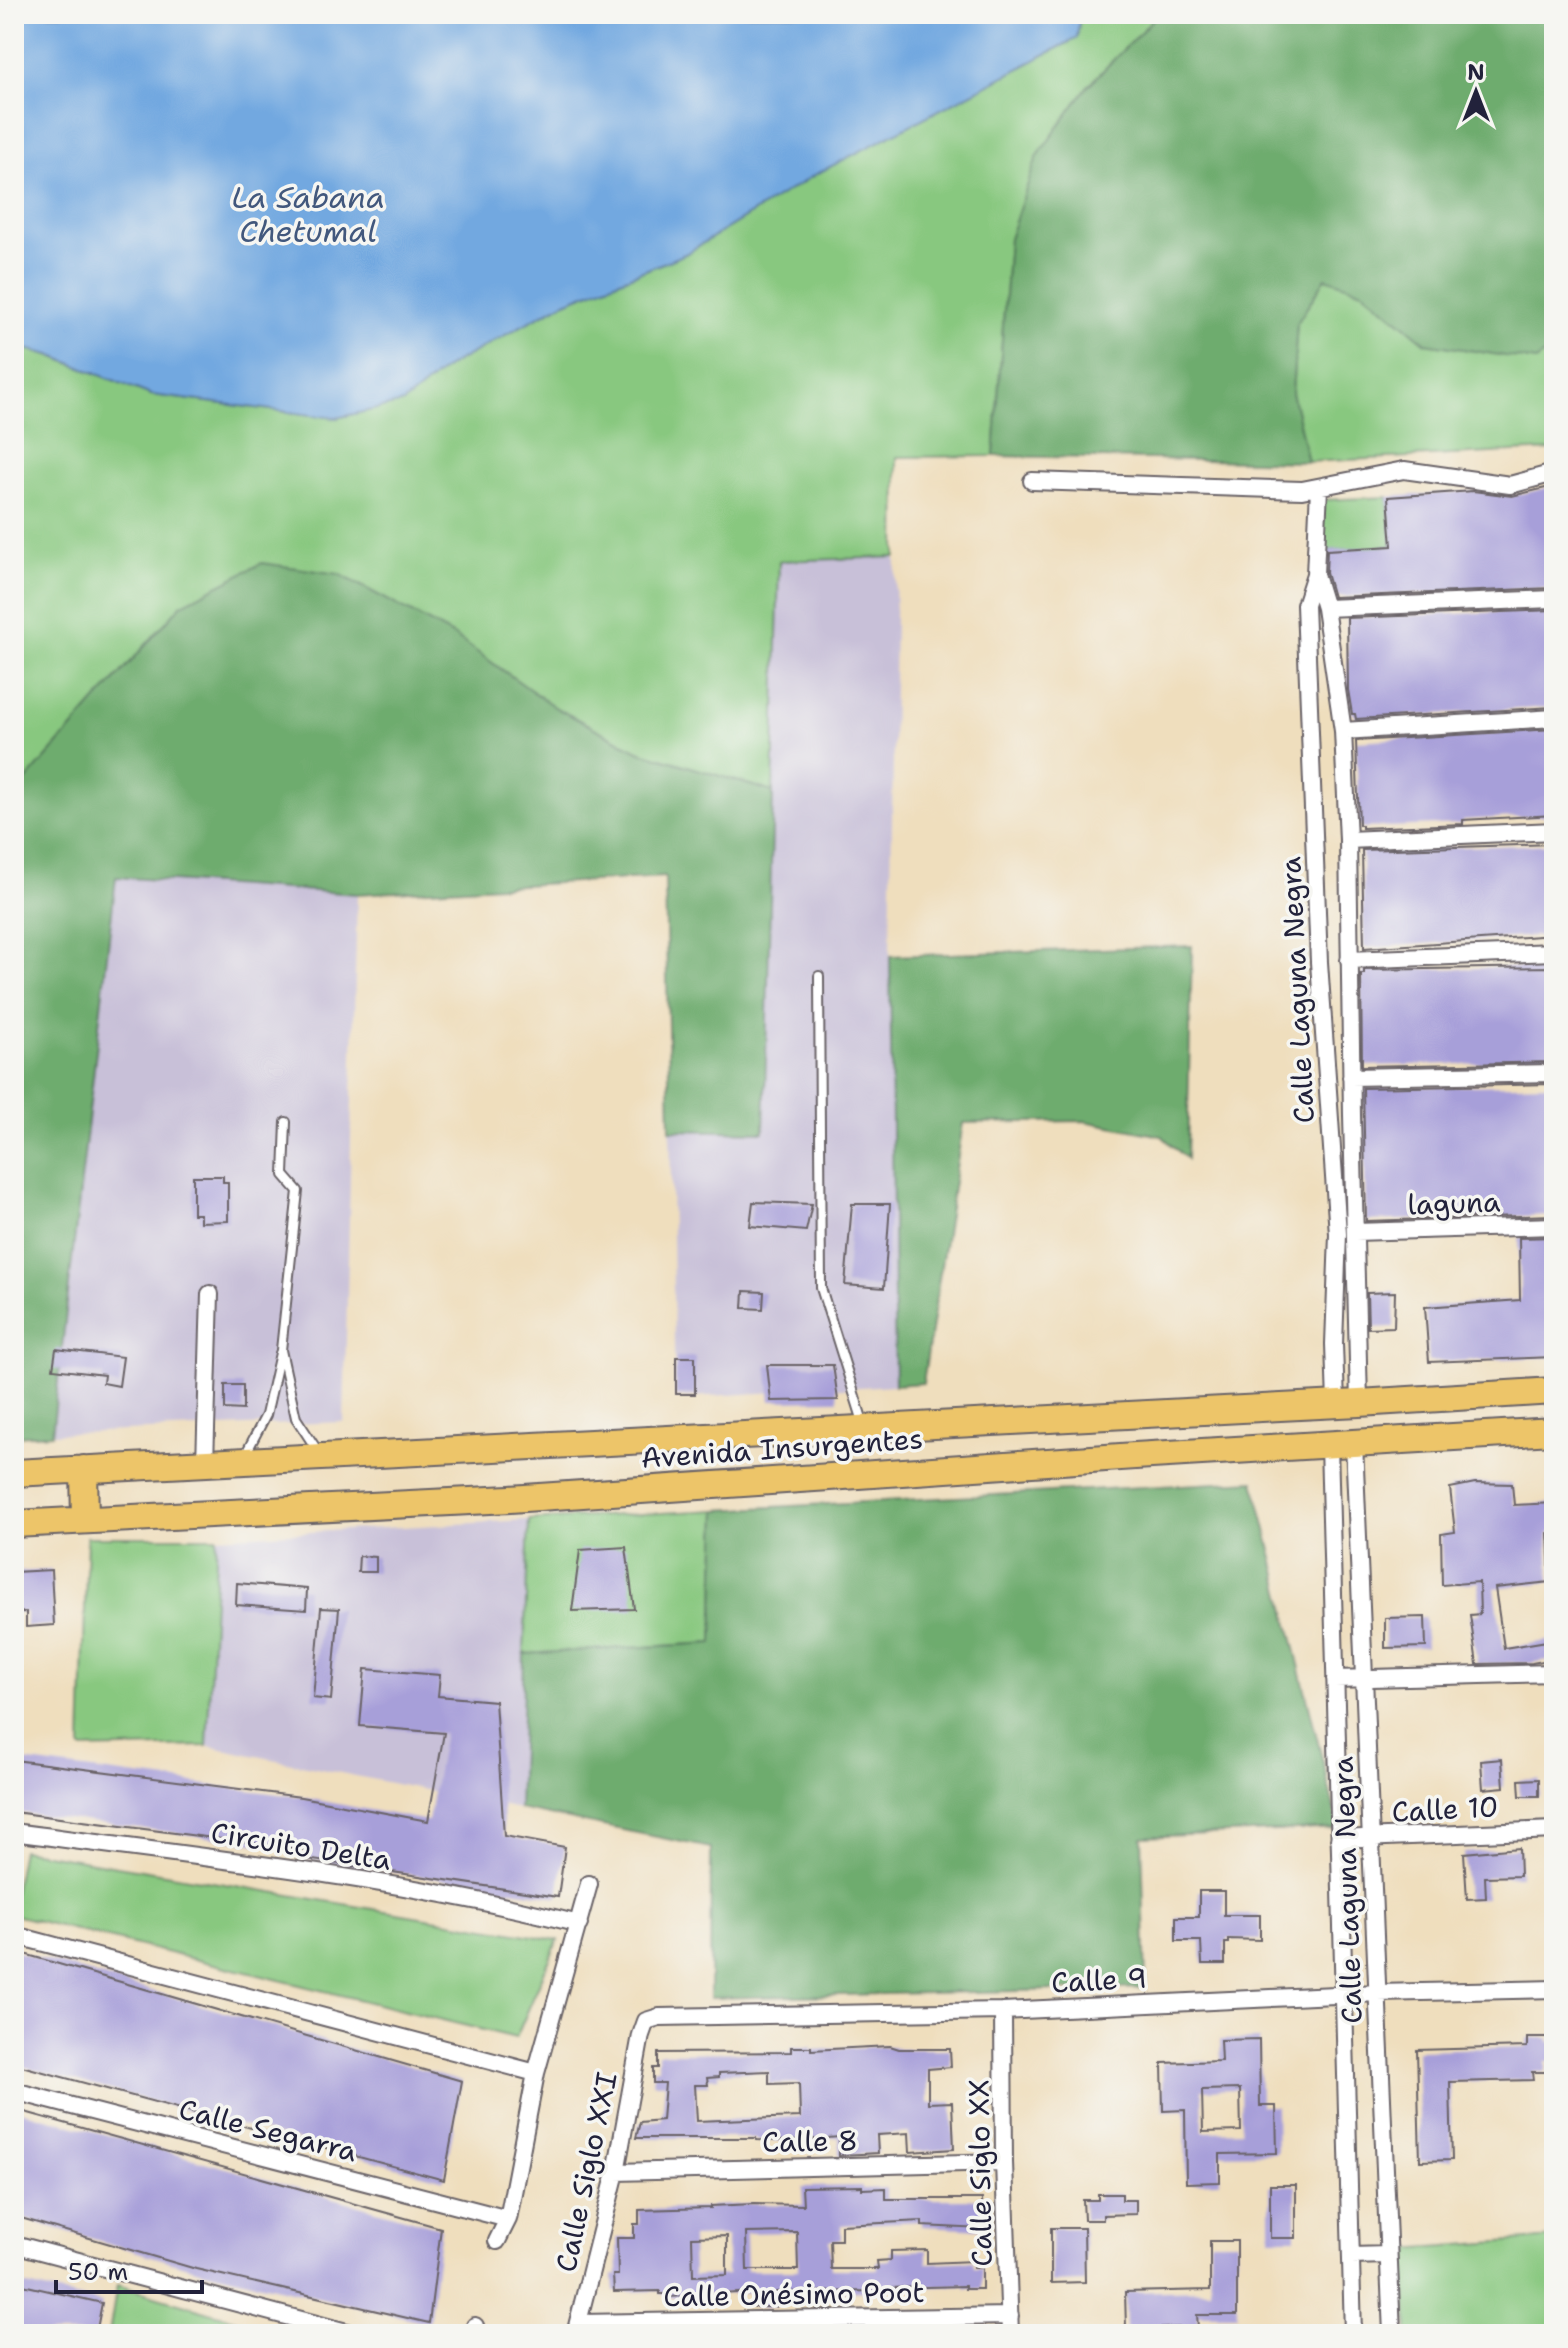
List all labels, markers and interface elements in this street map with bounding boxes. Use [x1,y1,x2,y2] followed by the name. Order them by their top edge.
[1436,52,1516,132] north arrow
[1467,58,1485,87] text: N
[231,177,385,252] water label: La Sabana Chetumal
[1271,856,1323,1124] street label: Calle Laguna Negra
[1407,1182,1501,1224] street label: laguna
[640,1419,924,1477] street label: Avenida Insurgentes
[1323,1756,1371,2024] street label: Calle Laguna Negra
[1391,1787,1499,1831] street label: Calle 10
[208,1813,394,1879] street label: Circuito Delta
[1050,1959,1148,2001] street label: Calle 9
[546,2069,626,2275] street label: Calle Siglo XXI
[959,2079,1001,2267] street label: Calle Siglo XX
[175,2090,361,2170] street label: Calle Segarra
[762,2121,858,2161] street label: Calle 8
[56,2244,202,2294] scale bar
[68,2256,128,2288] text: 50 m
[663,2273,925,2315] street label: Calle Onésimo Poot

